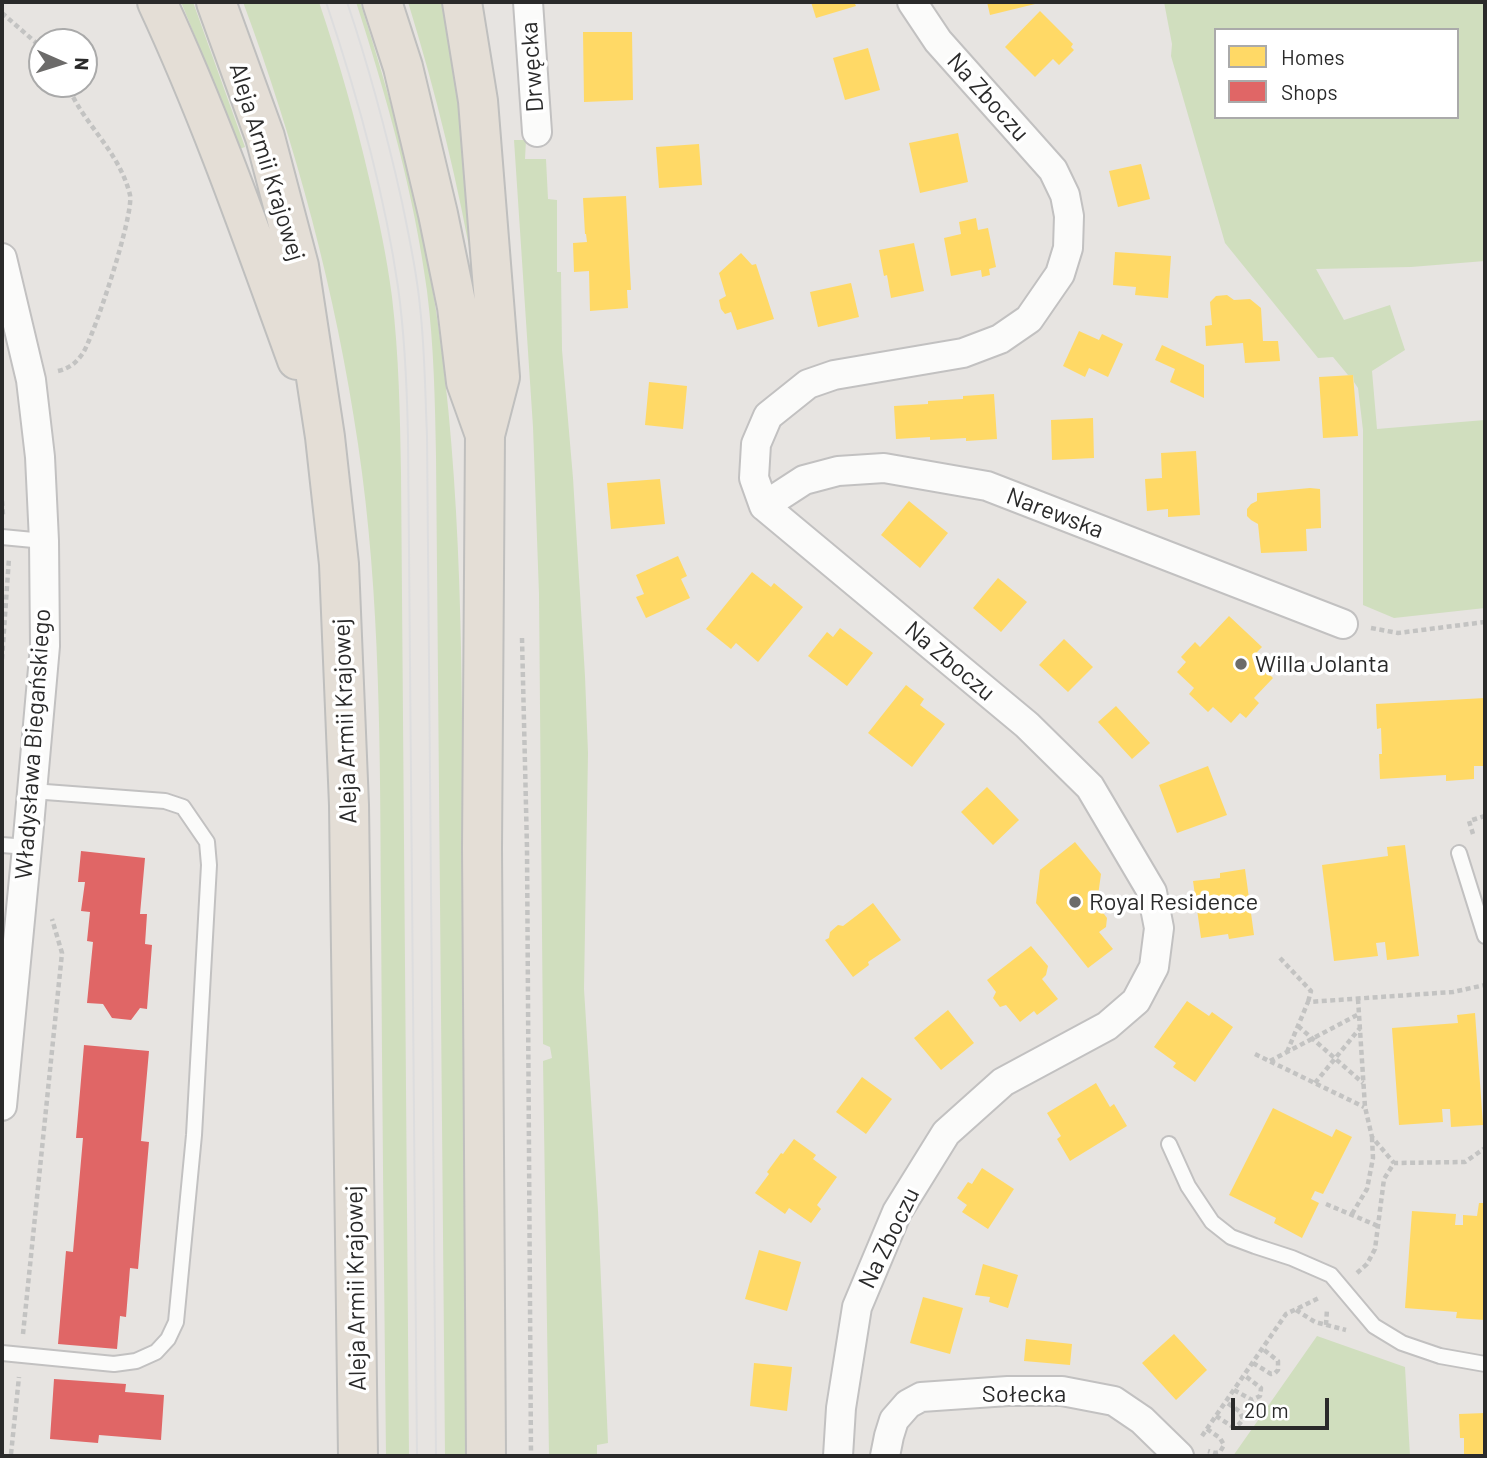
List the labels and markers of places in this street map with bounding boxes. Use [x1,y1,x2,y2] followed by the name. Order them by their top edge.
[1255,650,1389,678] place label: Willa Jolanta
[1233,656,1249,672] marker: Willa Jolanta
[1089,888,1258,916] place label: Royal Residence
[1067,894,1083,910] marker: Royal Residence

